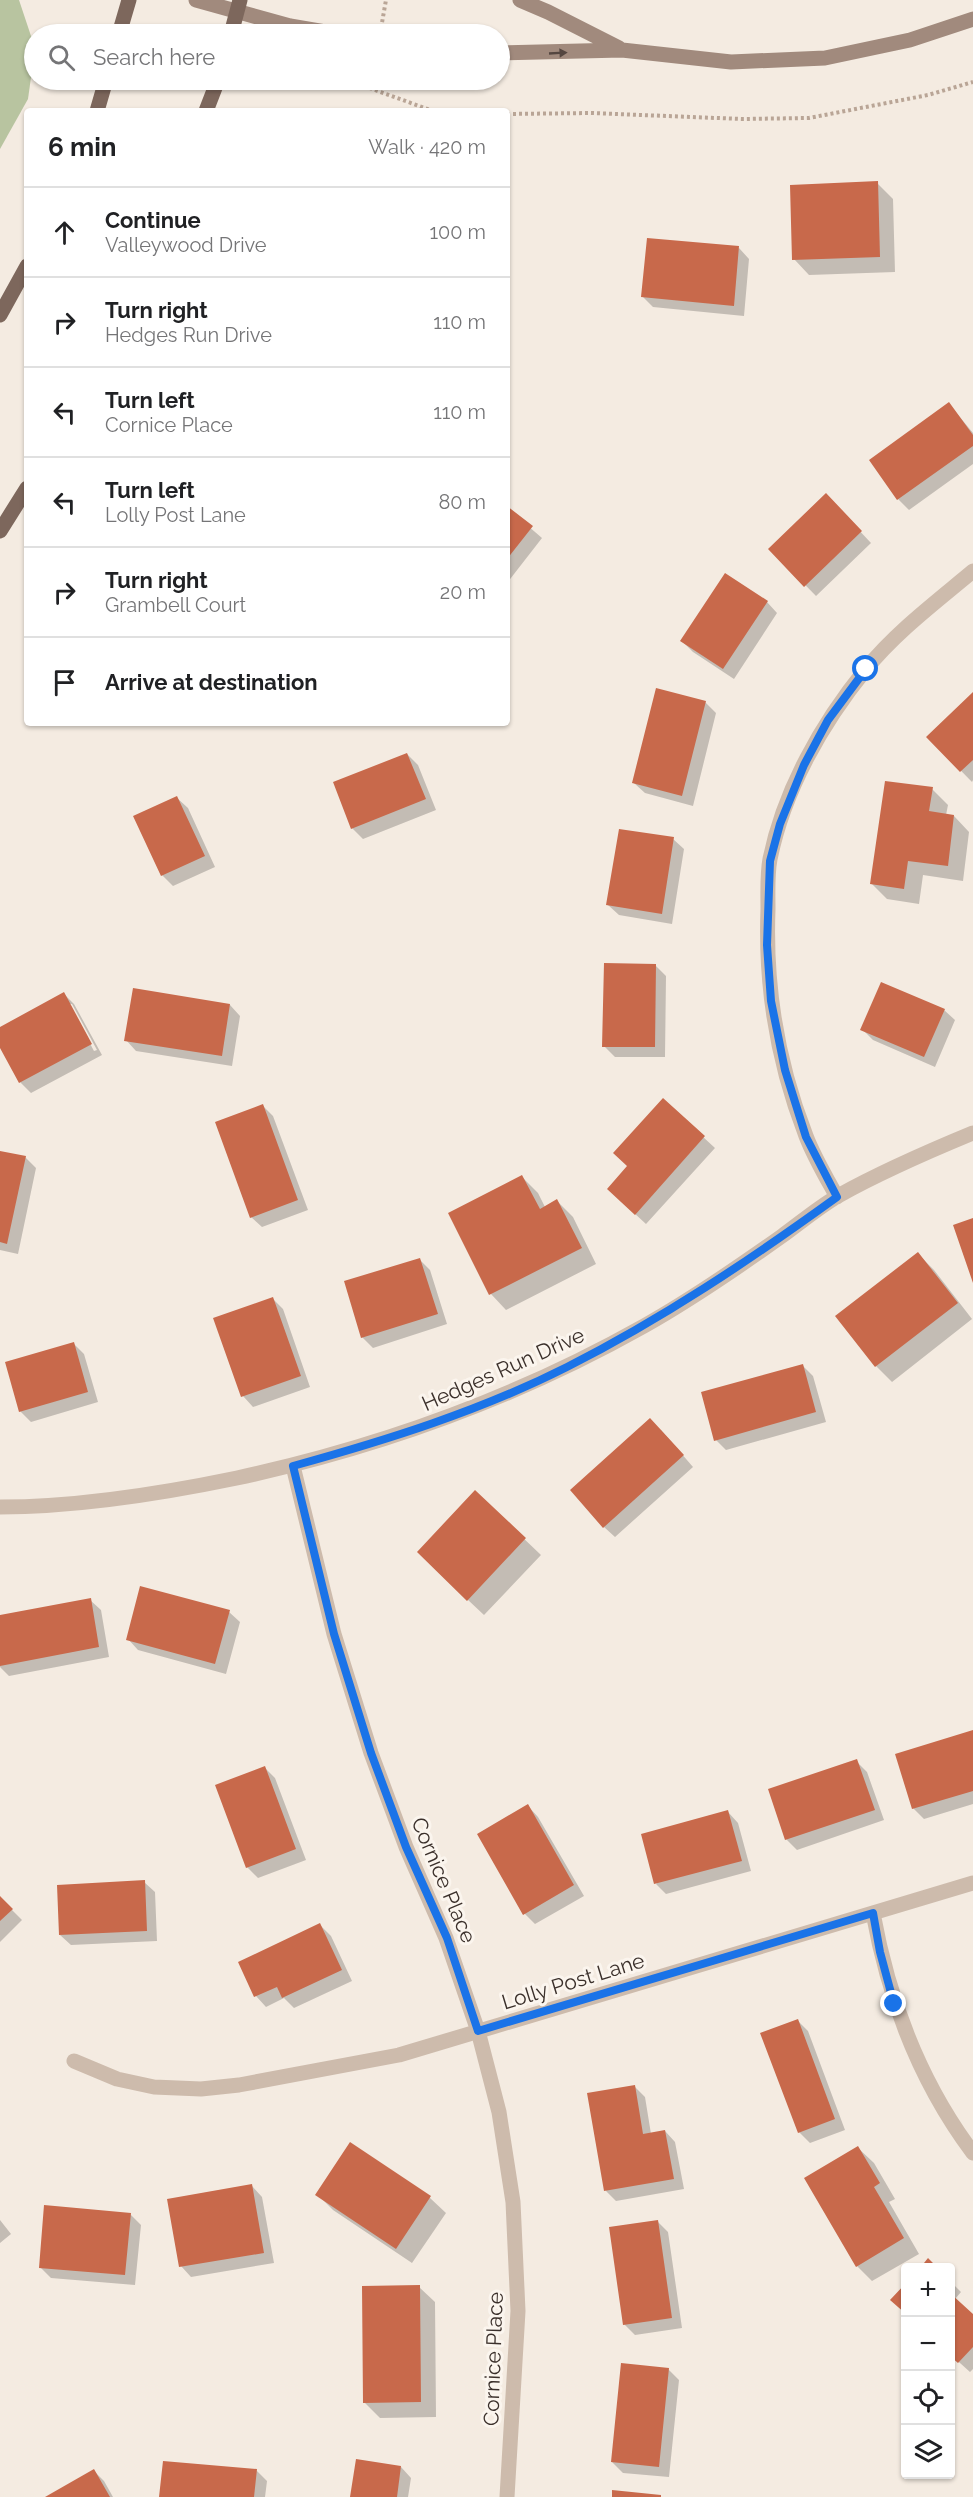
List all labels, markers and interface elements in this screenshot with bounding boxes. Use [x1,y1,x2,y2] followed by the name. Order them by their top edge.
[24,24,510,90] search box
[45,41,78,74] icon: search
[93,44,215,70] text: Search here
[548,48,567,57] one-way arrow
[48,132,117,162] text: 6 min
[368,135,486,159] text: Walk · 420 m
[105,207,201,233] text: Continue
[48,216,81,249] icon: ahead
[429,220,486,244] text: 100 m
[105,233,267,257] text: Valleywood Drive
[105,297,208,323] text: Turn right
[48,306,81,339] icon: right
[433,310,486,334] text: 110 m
[105,323,272,347] text: Hedges Run Drive
[105,387,195,413] text: Turn left
[48,396,81,429] icon: left
[433,400,486,424] text: 110 m
[105,413,233,437] text: Cornice Place
[105,477,195,503] text: Turn left
[48,486,81,519] icon: left
[438,490,486,514] text: 80 m
[105,503,246,527] text: Lolly Post Lane
[105,567,208,593] text: Turn right
[48,576,81,609] icon: right
[440,580,486,604] text: 20 m
[105,593,246,617] text: Grambell Court
[852,655,878,681] route start
[48,666,81,699] icon: arrive
[105,669,318,695] text: Arrive at destination
[418,1322,588,1416] street label: Hedges Run Drive
[406,1813,482,1947] street label: Cornice Place
[499,1947,647,2015] street label: Lolly Post Lane
[880,1990,906,2016] route end
[901,2263,955,2479] map controls
[901,2263,955,2317] button: +
[478,2292,508,2426] street label: Cornice Place
[901,2317,955,2371] button: −
[901,2371,955,2425] button: locate
[901,2425,955,2479] button: layers

